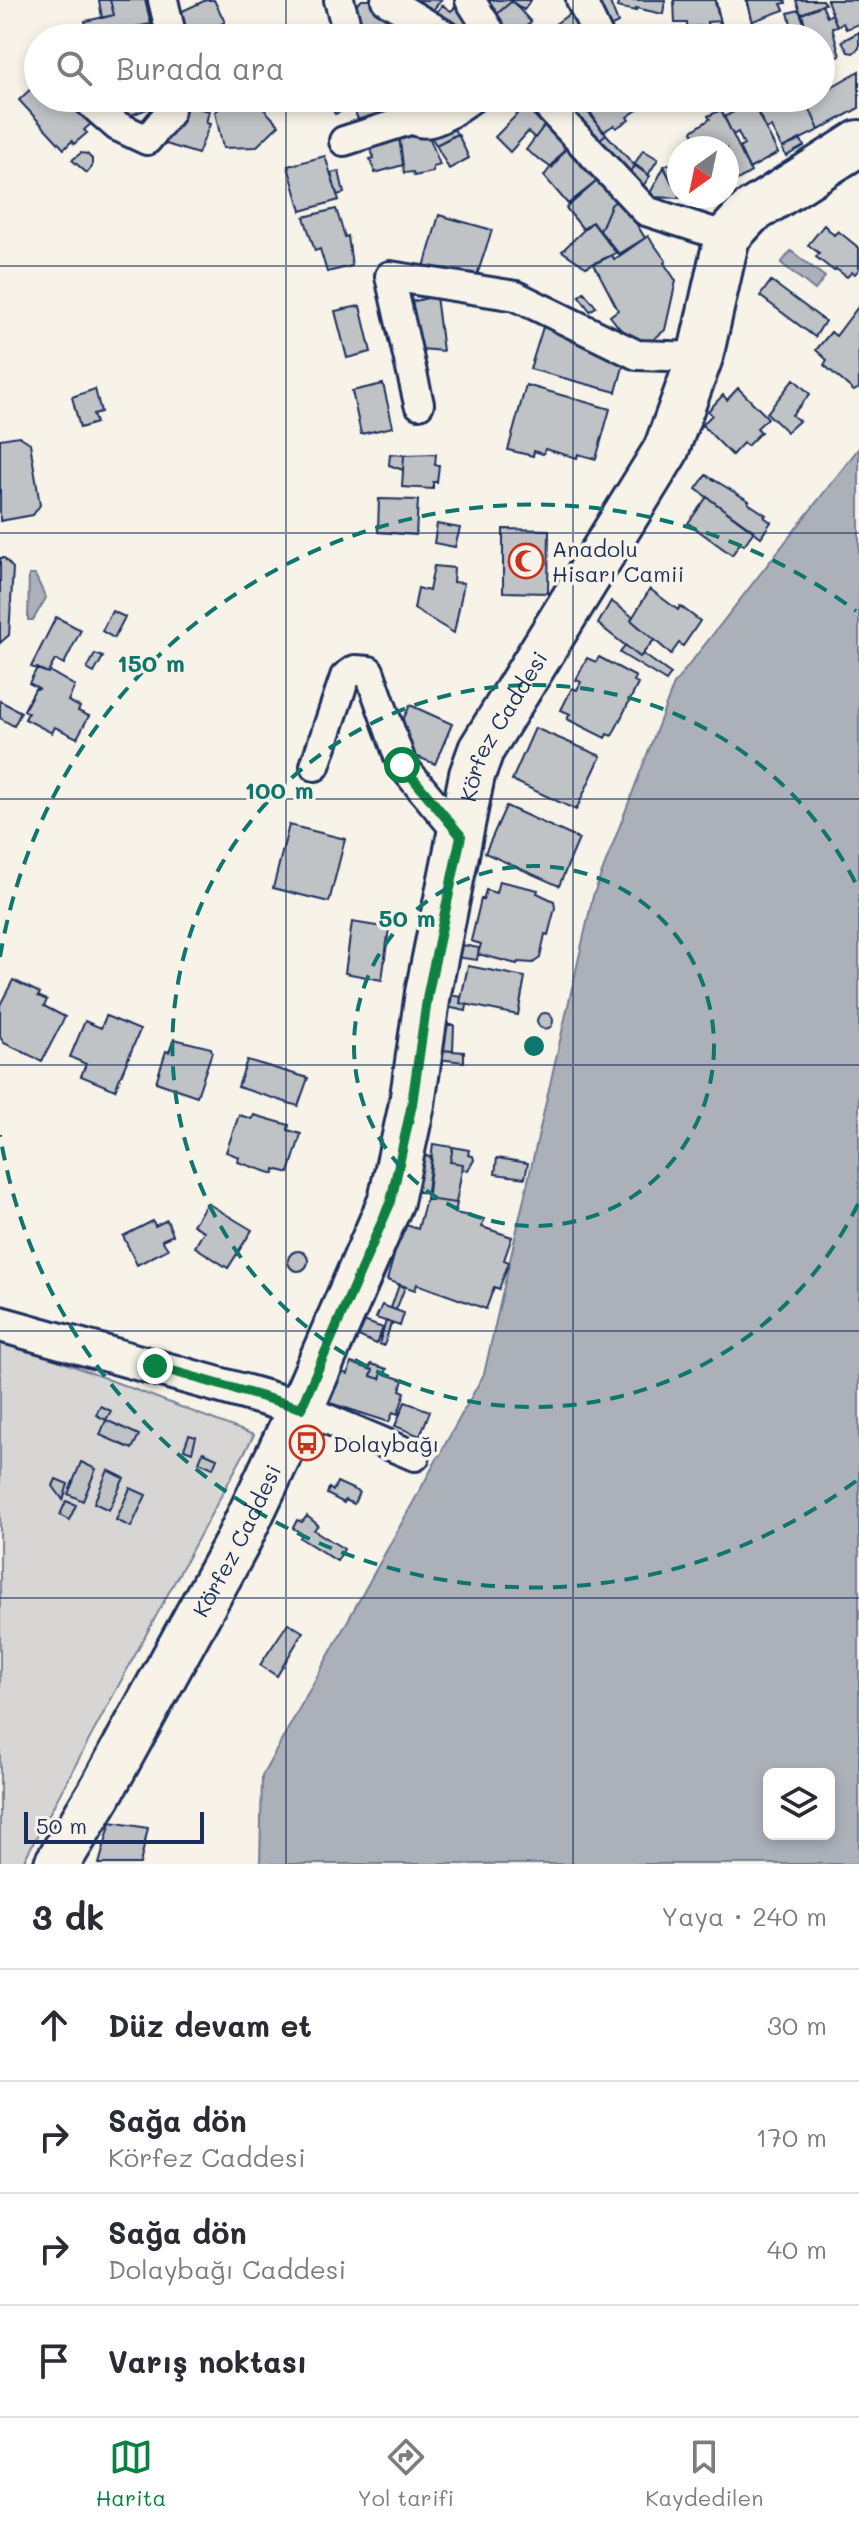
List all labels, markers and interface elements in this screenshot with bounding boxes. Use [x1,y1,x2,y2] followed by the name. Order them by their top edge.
[24,24,835,112] search box
[52,46,96,90] icon: search
[116,48,285,88] text: Burada ara
[667,136,739,208] north arrow
[552,534,684,588] place label: Anadolu Hisarı Camii
[507,542,545,580] mosque icon: Anadolu Hisarı Camii
[453,645,553,804] street label: Körfez Caddesi
[117,647,185,678] text: 150 m
[384,747,420,783] route start
[244,774,314,805] text: 100 m
[378,902,436,933] text: 50 m
[520,1032,548,1060] centre of rings
[137,1348,173,1384] route end
[288,1424,326,1462] bus stop icon: Dolaybağı
[333,1429,439,1458] place label: Dolaybağı
[185,1459,287,1622] street label: Körfez Caddesi
[763,1768,835,1840] map controls
[763,1768,835,1840] button: layers
[24,1808,204,1844] scale bar
[36,1811,87,1840] text: 50 m
[32,1894,105,1939] text: 3 dk
[661,1899,827,1933] text: Yaya · 240 m
[32,2003,76,2047] icon: ahead
[108,2005,312,2045] text: Düz devam et
[767,2008,827,2042] text: 30 m
[108,2100,247,2140] text: Sağa dön
[32,2115,76,2159] icon: right
[756,2120,827,2154] text: 170 m
[108,2140,306,2174] text: Körfez Caddesi
[108,2212,247,2252] text: Sağa dön
[32,2227,76,2271] icon: right
[767,2232,827,2266] text: 40 m
[108,2252,346,2286] text: Dolaybağı Caddesi
[32,2339,76,2383] icon: arrive
[108,2341,307,2381] text: Varış noktası
[96,2435,166,2512] tab: Harita
[357,2435,454,2512] tab: Yol tarifi
[645,2435,763,2512] tab: Kaydedilen

